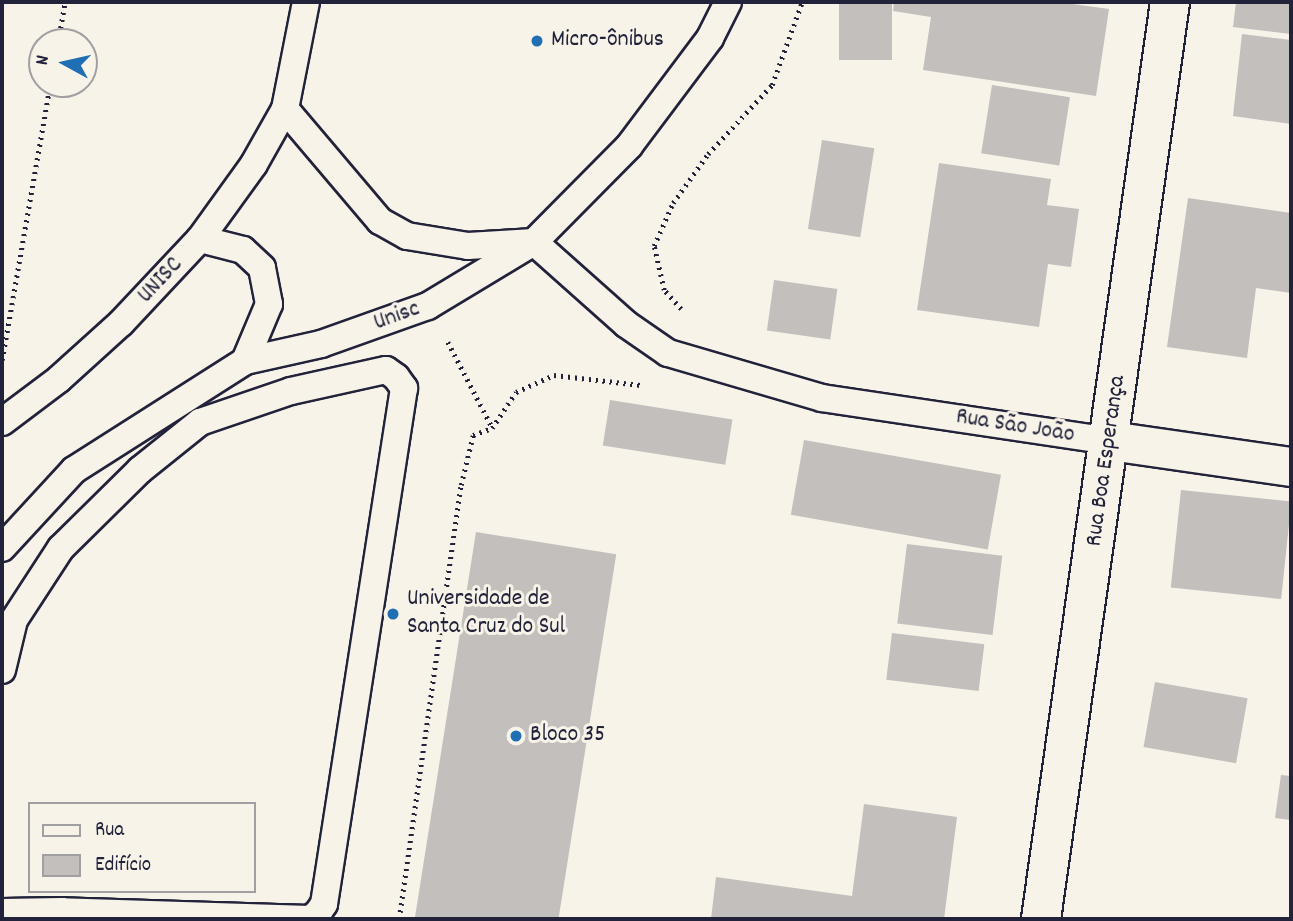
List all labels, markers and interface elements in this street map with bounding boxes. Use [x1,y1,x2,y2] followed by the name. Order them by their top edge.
[551,27,664,55] place label: Micro-ônibus
[28,28,98,98] north arrow
[529,33,545,49] marker: Micro-ônibus
[30,54,58,67] text: N
[132,252,190,310] street label: UNISC
[370,295,424,339] street label: Unisc
[1081,374,1133,548] street label: Rua Boa Esperança
[954,403,1076,451] street label: Rua São João
[407,586,565,642] place label: Universidade de Santa Cruz do Sul
[385,606,401,622] marker: Universidade de Santa Cruz do Sul
[530,722,605,750] place label: Bloco 35
[508,728,524,744] marker: Bloco 35
[28,802,256,893] legend
[95,816,124,846] text: Rua
[95,851,151,881] text: Edifício

